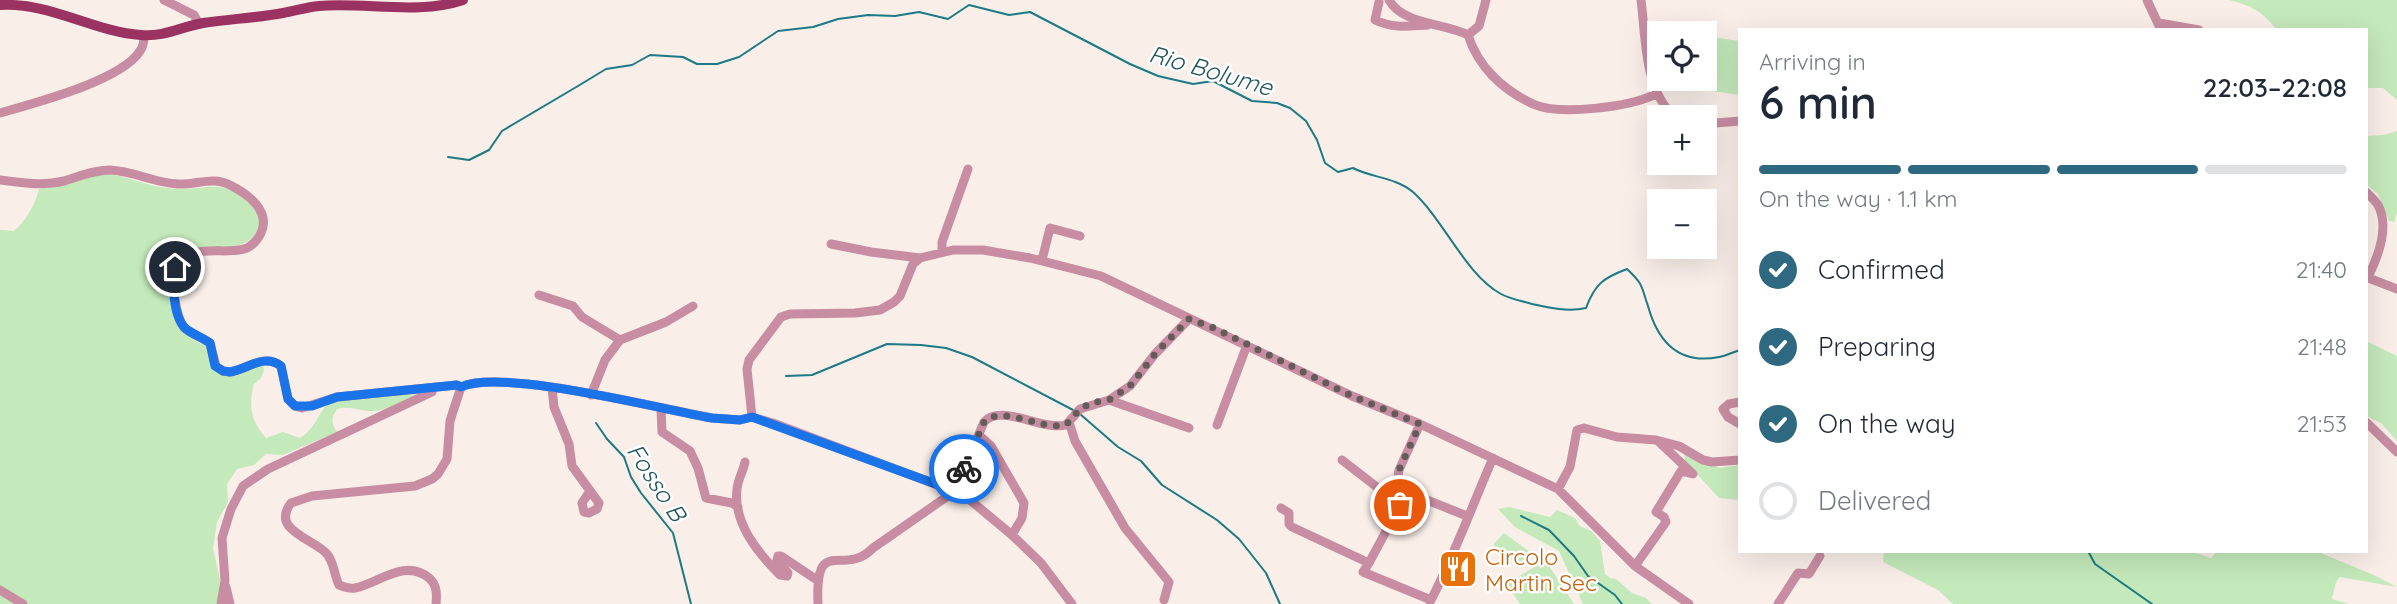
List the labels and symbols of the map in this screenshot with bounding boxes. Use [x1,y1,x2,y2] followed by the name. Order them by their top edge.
[1146,38,1277,102] water label: Rio Bolume
[145,237,205,297] pin
[929,434,999,504] courier
[621,437,695,529] water label: Fosso B
[1370,475,1430,535] pin
[1485,542,1597,597] place label: Circolo Martin Sec
[1437,548,1479,590] restaurant icon: Circolo Martin Sec

